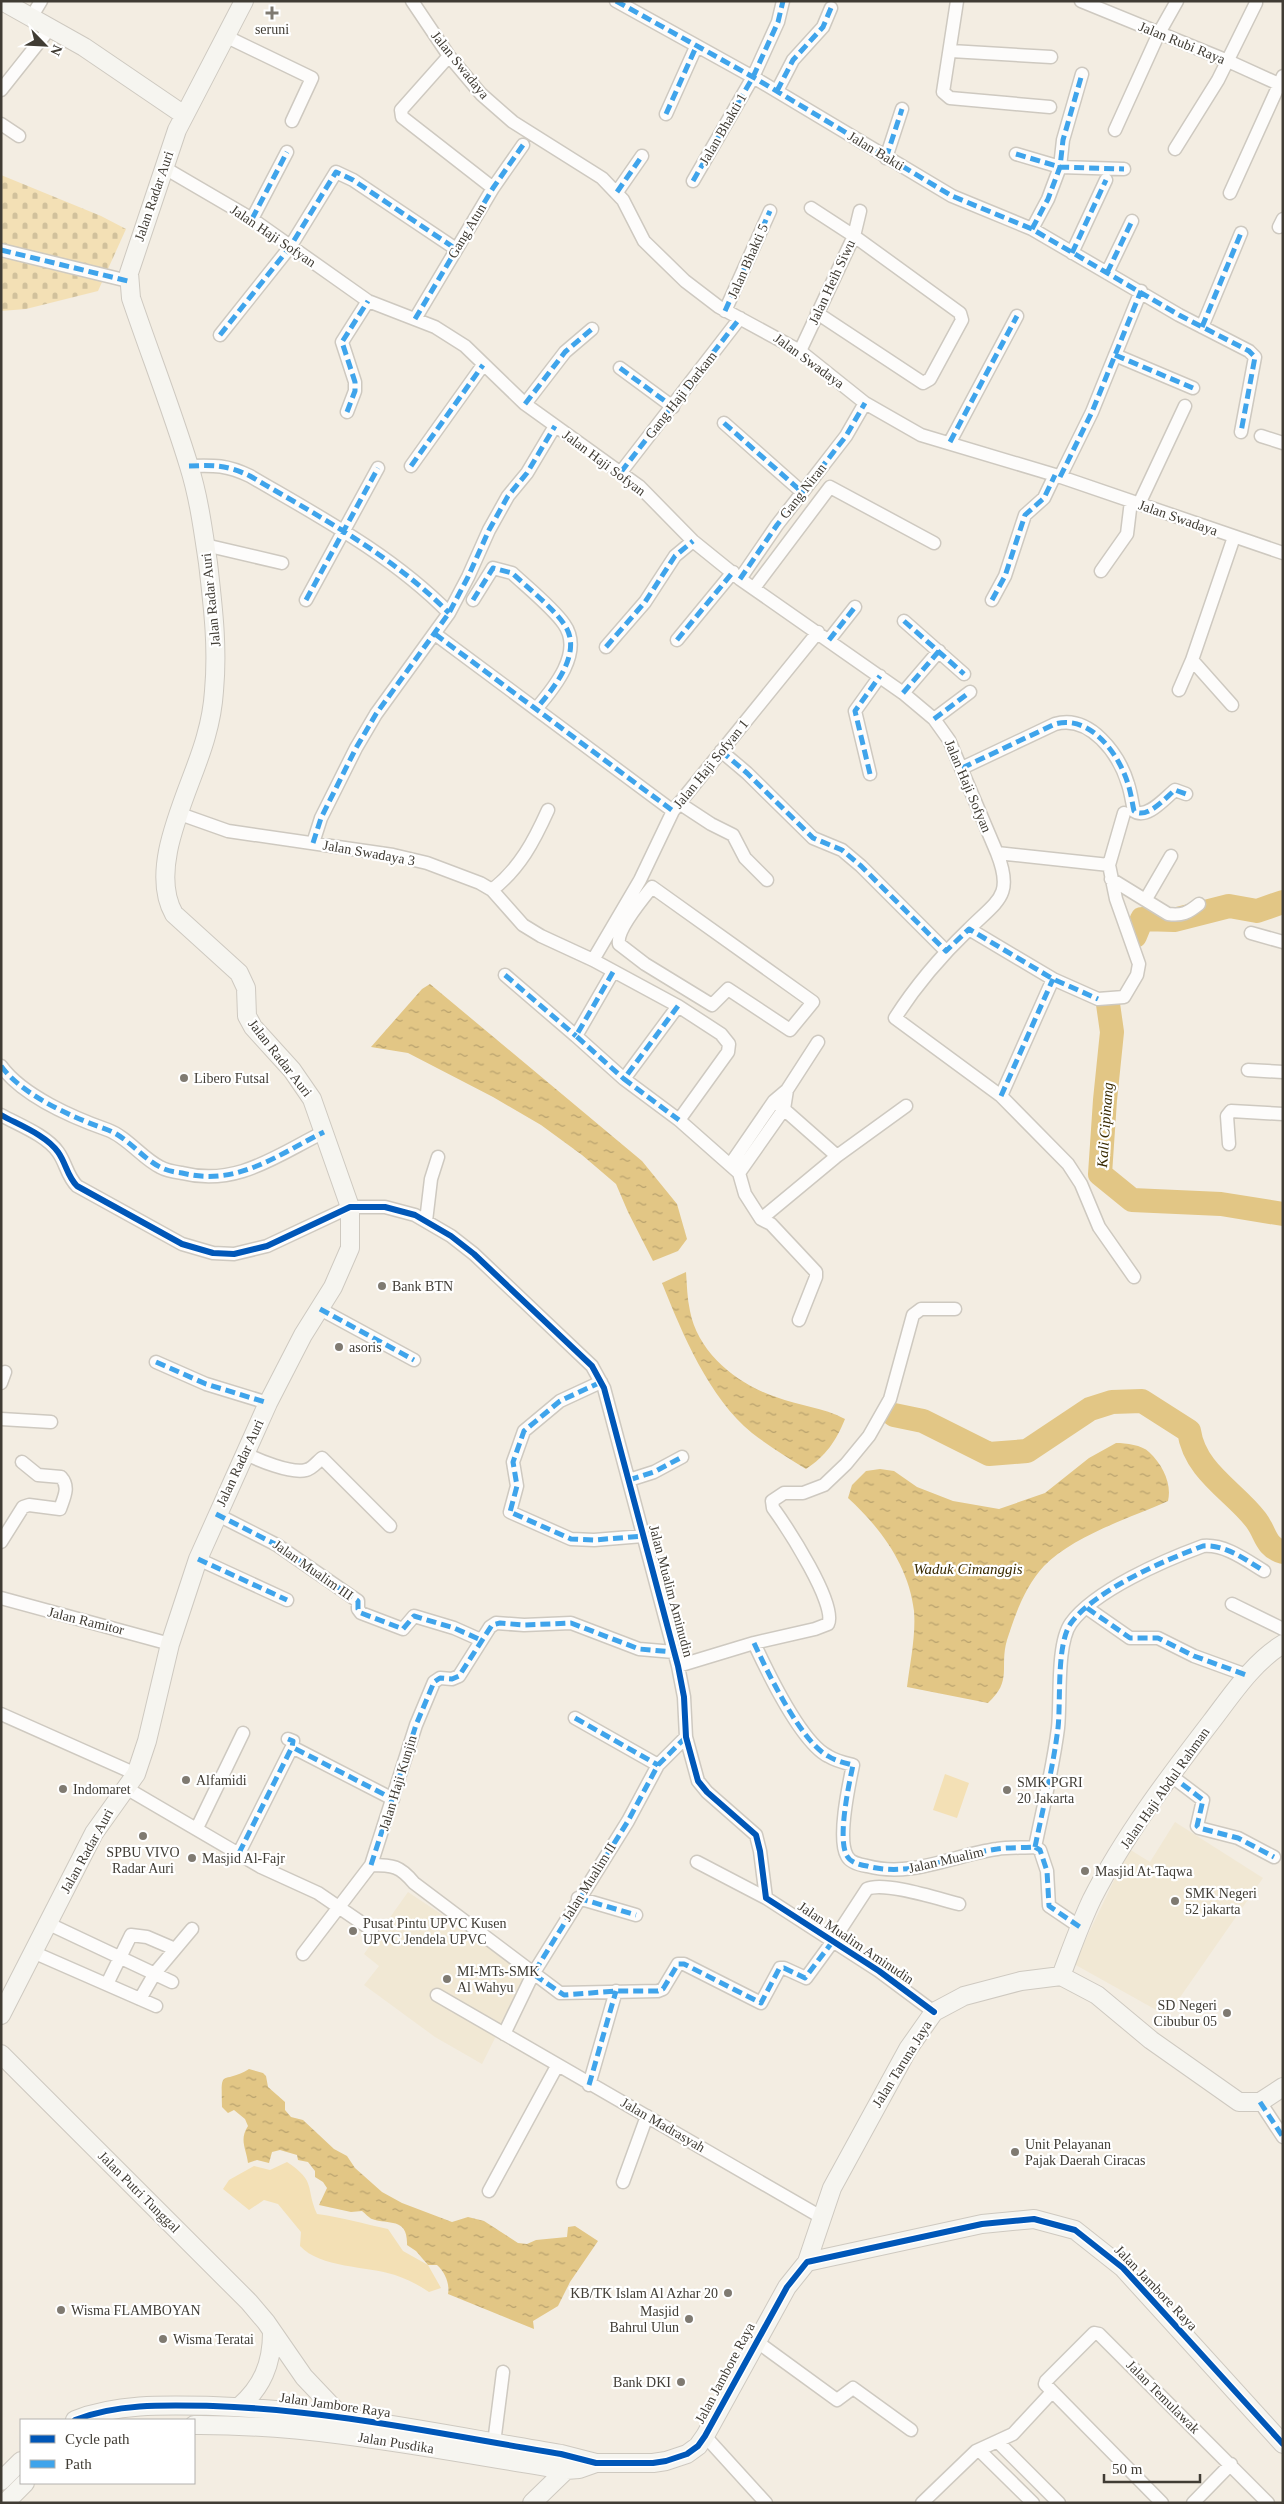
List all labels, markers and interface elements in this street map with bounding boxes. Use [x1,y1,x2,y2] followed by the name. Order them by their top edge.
[266,7,278,19] marker: seruni
[1137,19,1228,67] street label: Jalan Rubi Raya
[20,20,70,70] north arrow
[255,22,289,37] place label: seruni
[428,28,492,103] street label: Jalan Swadaya
[48,42,65,58] text: N
[696,91,750,167] street label: Jalan Bhakti 1
[845,128,907,174] street label: Jalan Bakti
[132,149,176,243] street label: Jalan Radar Auri
[445,201,489,261] street label: Gang Atun
[228,202,318,270] street label: Jalan Haji Sofyan
[725,221,771,301] street label: Jalan Bhakti 5
[806,237,858,327] street label: Jalan Heih Siwu
[771,331,848,392] street label: Jalan Swadaya
[642,348,720,442] street label: Gang Haji Darkam
[560,427,648,499] street label: Jalan Haji Sofyan
[777,460,829,522] street label: Gang Niran
[1136,497,1220,539] street label: Jalan Swadaya
[199,552,223,648] street label: Jalan Radar Auri
[671,717,751,811] street label: Jalan Haji Sofyan 1
[942,737,994,835] street label: Jalan Haji Sofyan
[322,838,416,868] street label: Jalan Swadaya 3
[245,1016,315,1100] street label: Jalan Radar Auri
[194,1071,269,1086] place label: Libero Futsal
[178,1072,190,1084] marker: Libero Futsal
[1094,1081,1116,1169] water label: Kali Cipinang
[392,1279,453,1294] place label: Bank BTN
[376,1280,388,1292] marker: Bank BTN
[349,1340,382,1355] place label: asoris
[333,1341,345,1353] marker: asoris
[213,1417,267,1509] street label: Jalan Radar Auri
[646,1523,696,1659] street label: Jalan Mualim Aminudin
[270,1537,356,1603] street label: Jalan Mualim III
[913,1561,1023,1577] water label: Waduk Cimanggis
[46,1604,126,1638] street label: Jalan Ramitor
[1117,1725,1213,1851] street label: Jalan Haji Abdul Rahman
[376,1734,420,1832] street label: Jalan Haji Kunjin
[196,1773,247,1788] place label: Alfamidi
[180,1774,192,1786] marker: Alfamidi
[1017,1775,1083,1806] place label: SMK PGRI 20 Jakarta
[73,1782,131,1797] place label: Indomaret
[57,1783,69,1795] marker: Indomaret
[1001,1784,1013,1796] marker: SMK PGRI 20 Jakarta
[58,1806,116,1896] street label: Jalan Radar Auri
[137,1830,149,1842] marker: SPBU VIVO Radar Auri
[559,1840,619,1924] street label: Jalan Mualim II
[907,1844,985,1876] street label: Jalan Mualim
[106,1845,180,1876] place label: SPBU VIVO Radar Auri
[202,1851,285,1866] place label: Masjid Al-Fajr
[186,1852,198,1864] marker: Masjid Al-Fajr
[1095,1864,1193,1879] place label: Masjid At-Taqwa
[1079,1865,1091,1877] marker: Masjid At-Taqwa
[1185,1886,1257,1917] place label: SMK Negeri 52 jakarta
[1169,1895,1181,1907] marker: SMK Negeri 52 jakarta
[795,1899,917,1987] street label: Jalan Mualim Aminudin
[363,1916,507,1947] place label: Pusat Pintu UPVC Kusen UPVC Jendela UPVC
[347,1925,359,1937] marker: Pusat Pintu UPVC Kusen UPVC Jendela UPVC
[457,1964,539,1995] place label: MI-MTs-SMK Al Wahyu
[441,1973,453,1985] marker: MI-MTs-SMK Al Wahyu
[1154,1998,1217,2029] place label: SD Negeri Cibubur 05
[1221,2007,1233,2019] marker: SD Negeri Cibubur 05
[869,2017,935,2110] street label: Jalan Taruna Jaya
[618,2095,708,2155] street label: Jalan Madrasyah
[1025,2137,1146,2168] place label: Unit Pelayanan Pajak Daerah Ciracas
[1009,2146,1021,2158] marker: Unit Pelayanan Pajak Daerah Ciracas
[95,2148,183,2236] street label: Jalan Putri Tunggal
[1112,2243,1201,2334] street label: Jalan Jambore Raya
[570,2286,718,2301] place label: KB/TK Islam Al Azhar 20
[722,2287,734,2299] marker: KB/TK Islam Al Azhar 20
[71,2303,201,2318] place label: Wisma FLAMBOYAN
[55,2304,67,2316] marker: Wisma FLAMBOYAN
[609,2304,679,2335] place label: Masjid Bahrul Ulun
[683,2313,695,2325] marker: Masjid Bahrul Ulun
[692,2319,758,2426] street label: Jalan Jambore Raya
[173,2332,254,2347] place label: Wisma Teratai
[157,2333,169,2345] marker: Wisma Teratai
[1123,2357,1203,2437] street label: Jalan Temulawak
[613,2375,671,2390] place label: Bank DKI
[675,2376,687,2388] marker: Bank DKI
[279,2390,392,2420] street label: Jalan Jambore Raya
[20,2419,195,2484] legend
[357,2430,436,2457] street label: Jalan Pusdika
[65,2431,130,2447] text: Cycle path
[1104,2452,1200,2484] scale bar
[65,2456,92,2472] text: Path
[1112,2461,1143,2477] text: 50 m

